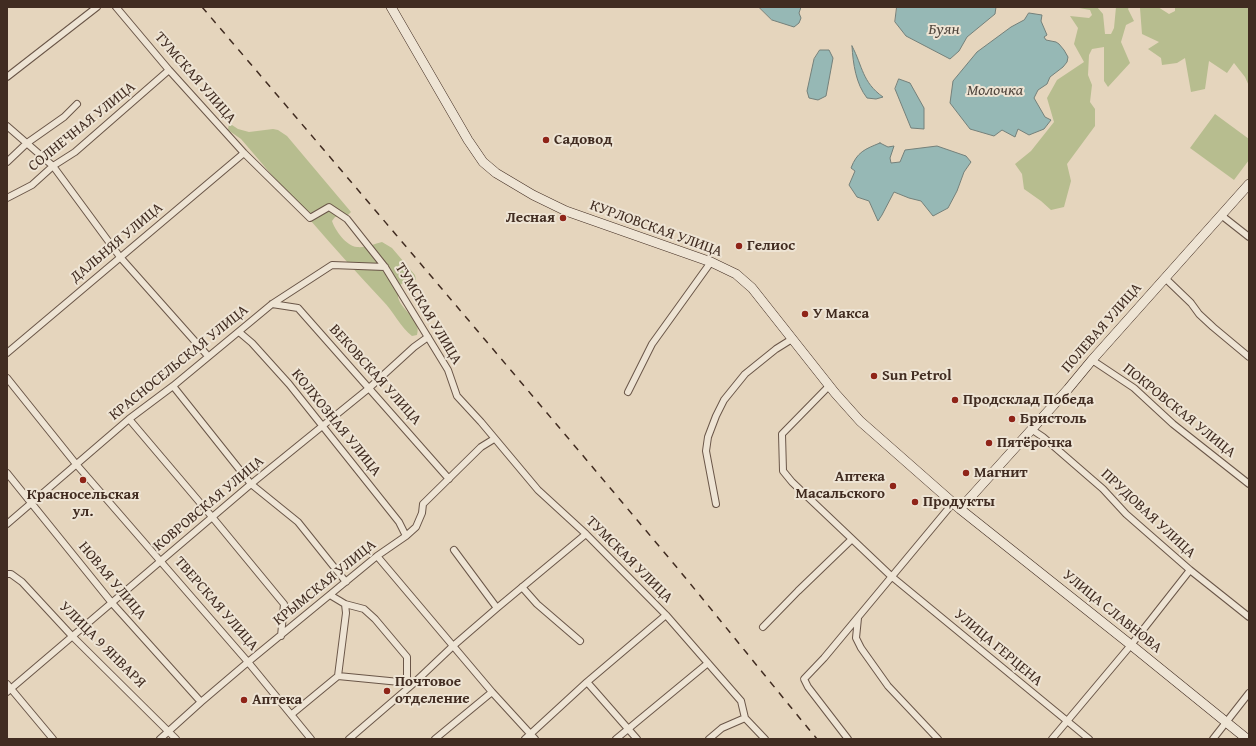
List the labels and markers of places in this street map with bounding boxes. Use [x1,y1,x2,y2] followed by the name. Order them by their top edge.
[554,131,612,149] place label: Садовод
[541,135,551,145] marker: Садовод
[506,209,555,227] place label: Лесная
[558,213,568,223] marker: Лесная
[747,237,795,255] place label: Гелиос
[734,241,744,251] marker: Гелиос
[813,305,869,323] place label: У Макса
[800,309,810,319] marker: У Макса
[882,367,952,385] place label: Sun Petrol
[869,371,879,381] marker: Sun Petrol
[963,391,1094,409] place label: Продсклад Победа
[950,395,960,405] marker: Продсклад Победа
[1020,410,1087,428] place label: Бристоль
[1007,414,1017,424] marker: Бристоль
[997,434,1072,452] place label: Пятёрочка
[984,438,994,448] marker: Пятёрочка
[974,464,1028,482] place label: Магнит
[795,468,885,503] place label: Аптека Масальского
[961,468,971,478] marker: Магнит
[78,475,88,485] marker: Красносельская ул.
[888,481,898,491] marker: Аптека Масальского
[27,486,139,521] place label: Красносельская ул.
[923,493,995,511] place label: Продукты
[910,497,920,507] marker: Продукты
[395,673,470,708] place label: Почтовое отделение
[382,686,392,696] marker: Почтовое отделение
[252,691,302,709] place label: Аптека
[239,695,249,705] marker: Аптека

